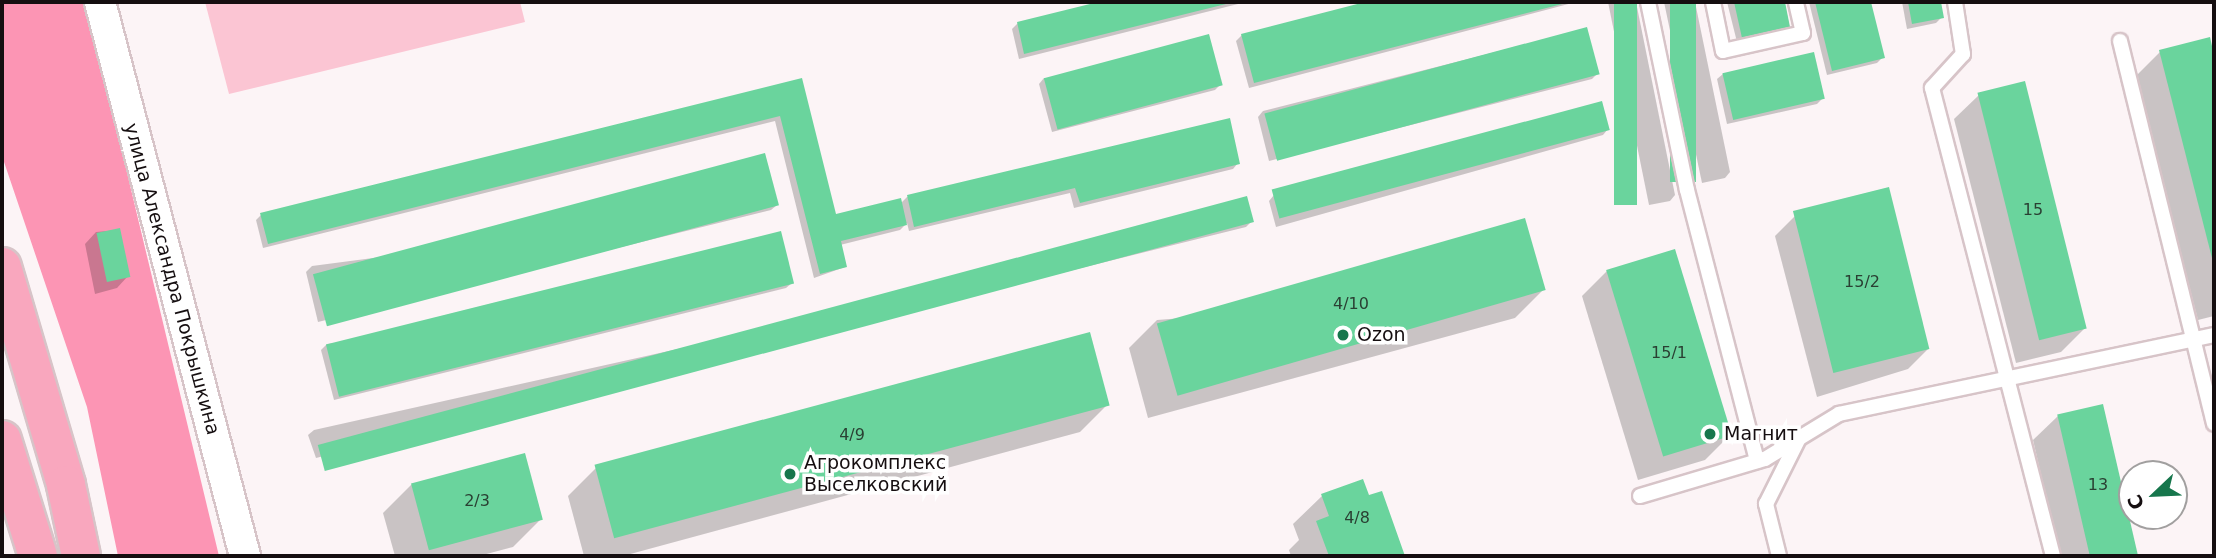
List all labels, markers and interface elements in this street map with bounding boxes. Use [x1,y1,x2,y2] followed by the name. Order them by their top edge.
[119,121,225,437] street label: улица Александра Покрышкина
[2023,200,2043,220] house number: 15
[1844,272,1880,292] house number: 15/2
[1333,294,1369,314] house number: 4/10
[1357,324,1406,346] place label: Ozon
[1335,327,1351,343] marker: Ozon
[1651,343,1687,363] house number: 15/1
[1724,423,1798,445] place label: Магнит
[839,425,865,445] house number: 4/9
[1702,426,1718,442] marker: Магнит
[804,452,947,496] place label: Агрокомплекс Выселковский
[2118,460,2188,530] north arrow
[782,466,798,482] marker: Агрокомплекс Выселковский
[2088,475,2108,495] house number: 13
[464,491,490,511] house number: 2/3
[2123,492,2148,513] text: С
[1344,508,1370,528] house number: 4/8

